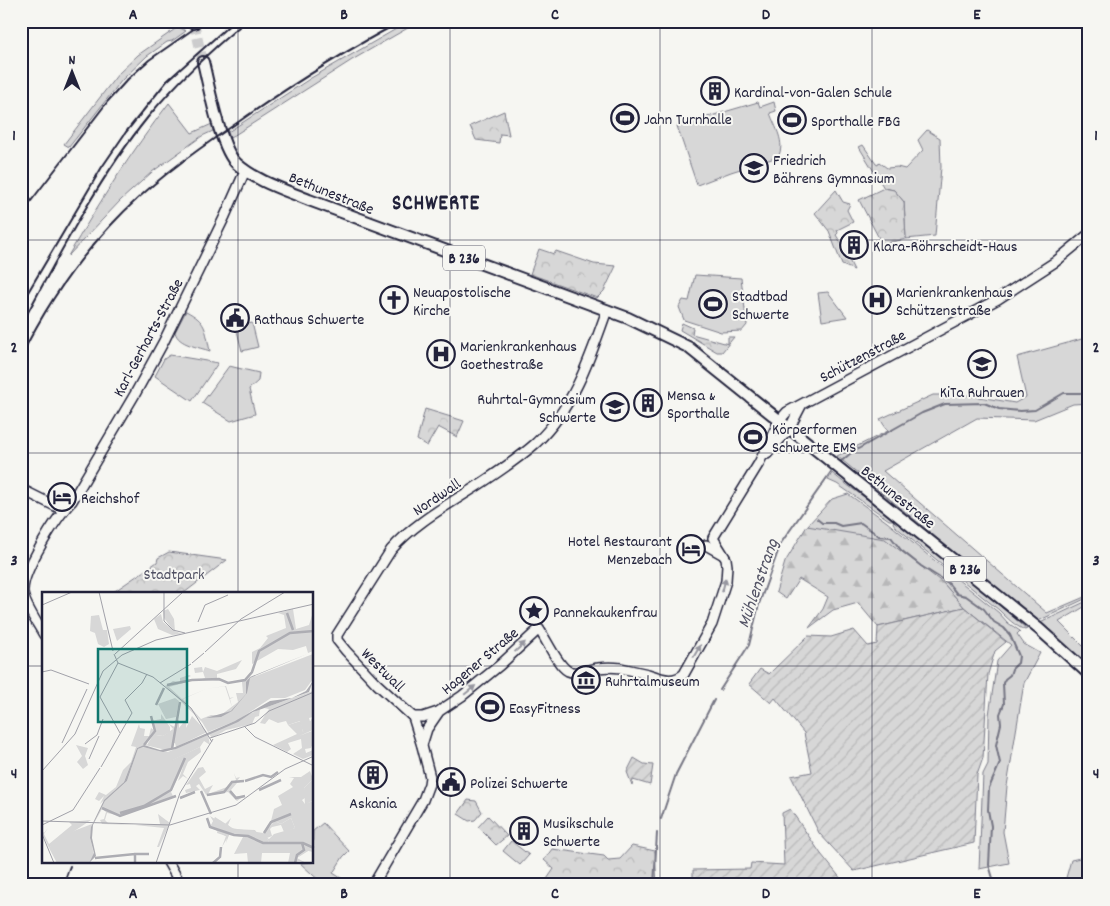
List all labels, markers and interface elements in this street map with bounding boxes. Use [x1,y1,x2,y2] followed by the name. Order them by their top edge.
[129,4,138,27] text: A
[340,4,348,27] text: B
[551,4,559,27] text: C
[762,4,771,27] text: D
[973,4,981,27] text: E
[48,48,98,98] north arrow
[69,51,76,71] text: N
[700,76,730,106] building icon: Kardinal-von-Galen Schule
[734,82,892,105] place label: Kardinal-von-Galen Schule
[610,103,640,133] sports icon: Jahn Turnhalle
[777,105,807,135] sports icon: Sporthalle FBG
[644,109,732,132] place label: Jahn Turnhalle
[811,111,900,134] place label: Sporthalle FBG
[12,125,16,148] text: 1
[1094,125,1098,148] text: 1
[773,150,895,191] place label: Friedrich Bährens Gymnasium
[739,153,769,183] school or university icon: Friedrich Bährens Gymnasium
[285,167,377,222] street label: Bethunestraße
[392,190,480,220] district label: SCHWERTE
[839,230,869,260] building icon: Klara-Röhrscheidt-Haus
[873,236,1018,259] place label: Klara-Röhrscheidt-Haus
[443,246,485,270] road number: B 236
[108,275,190,401] street label: Karl-Gerharts-Straße
[413,282,511,323] place label: Neuapostolische Kirche
[896,282,1013,323] place label: Marienkrankenhaus Schützenstraße
[379,285,409,315] church icon: Neuapostolische Kirche
[862,285,892,315] hospital icon: Marienkrankenhaus Schützenstraße
[732,286,789,327] place label: Stadtbad Schwerte
[698,289,728,319] sports icon: Stadtbad Schwerte
[220,303,250,333] public building icon: Rathaus Schwerte
[254,309,364,332] place label: Rathaus Schwerte
[816,325,910,390] street label: Schützenstraße
[460,336,577,377] place label: Marienkrankenhaus Goethestraße
[11,337,18,360] text: 2
[1093,337,1100,360] text: 2
[426,339,456,369] hospital icon: Marienkrankenhaus Goethestraße
[967,349,997,379] school or university icon: KiTa Ruhrauen
[940,382,1024,405] place label: KiTa Ruhrauen
[667,385,730,426] place label: Mensa & Sporthalle
[633,388,663,418] building icon: Mensa & Sporthalle
[477,389,596,430] place label: Ruhrtal-Gymnasium Schwerte
[600,392,630,422] school or university icon: Ruhrtal-Gymnasium Schwerte
[772,419,857,460] place label: Körperformen Schwerte EMS
[738,422,768,452] sports icon: Körperformen Schwerte EMS
[855,461,940,535] street label: Bethunestraße
[409,473,466,523] street label: Nordwall
[47,482,77,512] hotel icon: Reichshof
[81,488,140,511] place label: Reichshof
[568,531,672,572] place label: Hotel Restaurant Menzebach
[676,534,706,564] hotel icon: Hotel Restaurant Menzebach
[732,535,787,632] water label: Mühlenstrang
[10,550,18,573] text: 3
[1092,550,1100,573] text: 3
[944,556,986,582] road number: B 236
[143,564,205,587] park label: Stadtpark
[721,577,729,592] one-way arrow
[42,592,314,864] inset map
[519,596,549,626] place icon: Pannekaukenfrau
[553,602,658,625] place label: Pannekaukenfrau
[437,623,524,701] street label: Hagener Straße
[513,641,525,653] one-way arrow
[355,643,410,698] street label: Westwall
[693,643,701,658] one-way arrow
[571,665,601,695] museum icon: Ruhrtalmuseum
[605,671,700,694] place label: Ruhrtalmuseum
[463,685,476,696] one-way arrow
[475,692,505,722] sports icon: EasyFitness
[509,698,581,721] place label: EasyFitness
[358,760,388,790] building icon: Askania
[11,763,17,786] text: 4
[1093,763,1099,786] text: 4
[436,767,466,797] public building icon: Polizei Schwerte
[470,773,568,796] place label: Polizei Schwerte
[349,793,397,816] place label: Askania
[543,813,614,854] place label: Musikschule Schwerte
[509,816,539,846] building icon: Musikschule Schwerte
[129,883,138,906] text: A
[340,883,348,906] text: B
[551,883,559,906] text: C
[762,883,771,906] text: D
[973,883,981,906] text: E

